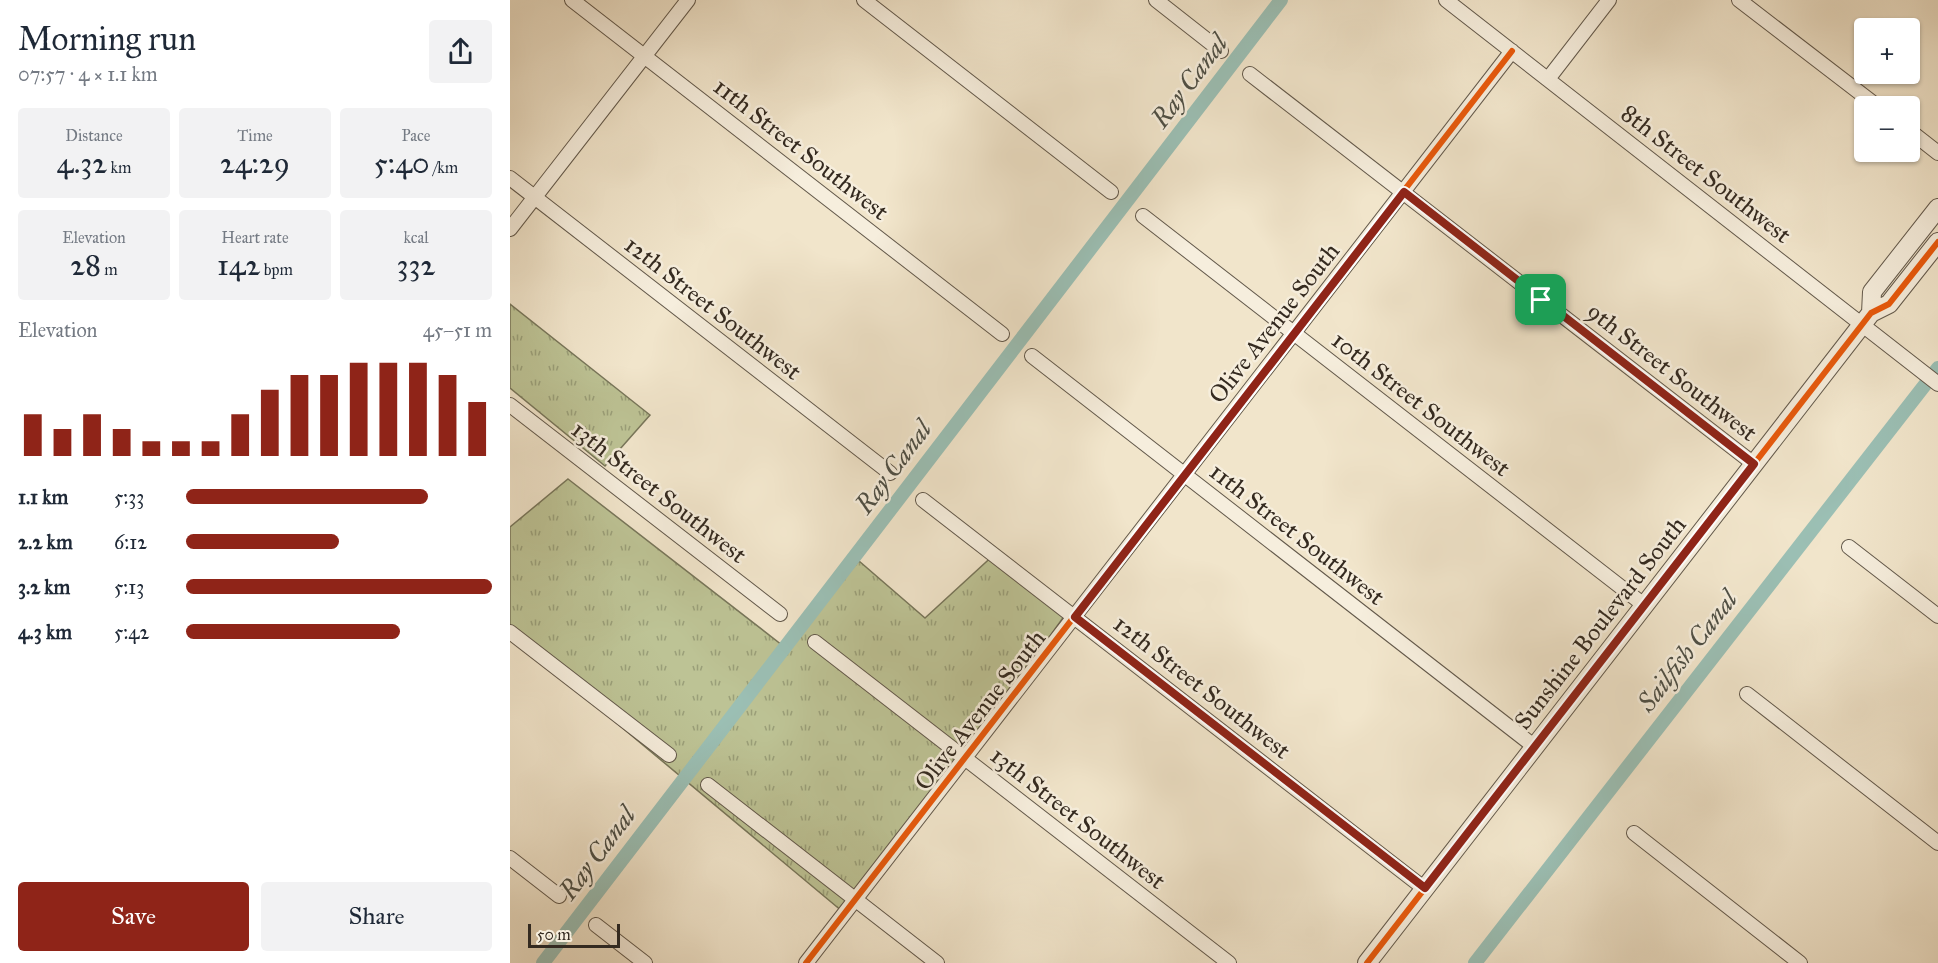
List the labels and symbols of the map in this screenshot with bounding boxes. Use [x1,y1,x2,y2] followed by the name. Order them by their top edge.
[1143,27,1236,135] water label: Ray Canal
[707,71,895,227] street label: 11th Street Southwest
[1615,98,1797,250] street label: 8th Street Southwest
[619,230,808,387] street label: 12th Street Southwest
[1202,237,1346,409] street label: Olive Avenue South
[1515,274,1566,325] pin
[1581,296,1764,448] street label: 9th Street Southwest
[1326,325,1517,483] street label: 10th Street Southwest
[847,413,940,521] water label: Ray Canal
[565,414,753,570] street label: 13th Street Southwest
[1203,456,1391,612] street label: 11th Street Southwest
[1508,511,1692,735] street label: Sunshine Boulevard South
[1629,583,1745,719] water label: Sailfish Canal
[1108,609,1297,766] street label: 12th Street Southwest
[908,624,1052,796] street label: Olive Avenue South
[984,740,1172,896] street label: 13th Street Southwest
[551,799,644,907] water label: Ray Canal
[528,921,620,948] scale bar

